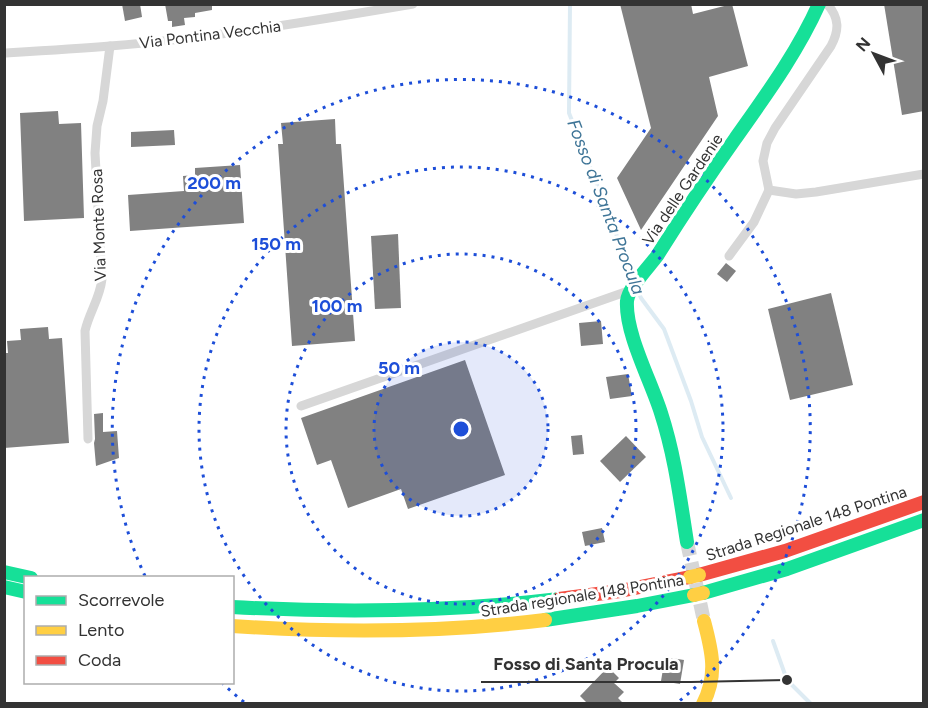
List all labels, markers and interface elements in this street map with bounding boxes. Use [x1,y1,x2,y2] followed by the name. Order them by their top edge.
[138,16,282,53] street label: Via Pontina Vecchia
[844,24,904,84] north arrow
[852,34,874,55] text: N
[562,116,650,298] water label: Fosso di Santa Procula
[638,130,727,248] street label: Via delle Gardenie
[87,169,110,281] street label: Via Monte Rosa
[187,172,241,194] text: 200 m
[251,233,301,255] text: 150 m
[312,295,362,317] text: 100 m
[378,357,420,379] text: 50 m
[451,419,471,439] centre of rings
[703,482,909,565] street label: Strada Regionale 148 Pontina
[479,570,685,621] street label: Strada regionale 148 Pontina
[24,576,234,684] legend
[78,589,165,611] text: Scorrevole
[78,619,124,641] text: Lento
[481,646,691,682] callout: Fosso di Santa Procula
[78,649,121,671] text: Coda
[493,653,679,675] text: Fosso di Santa Procula

